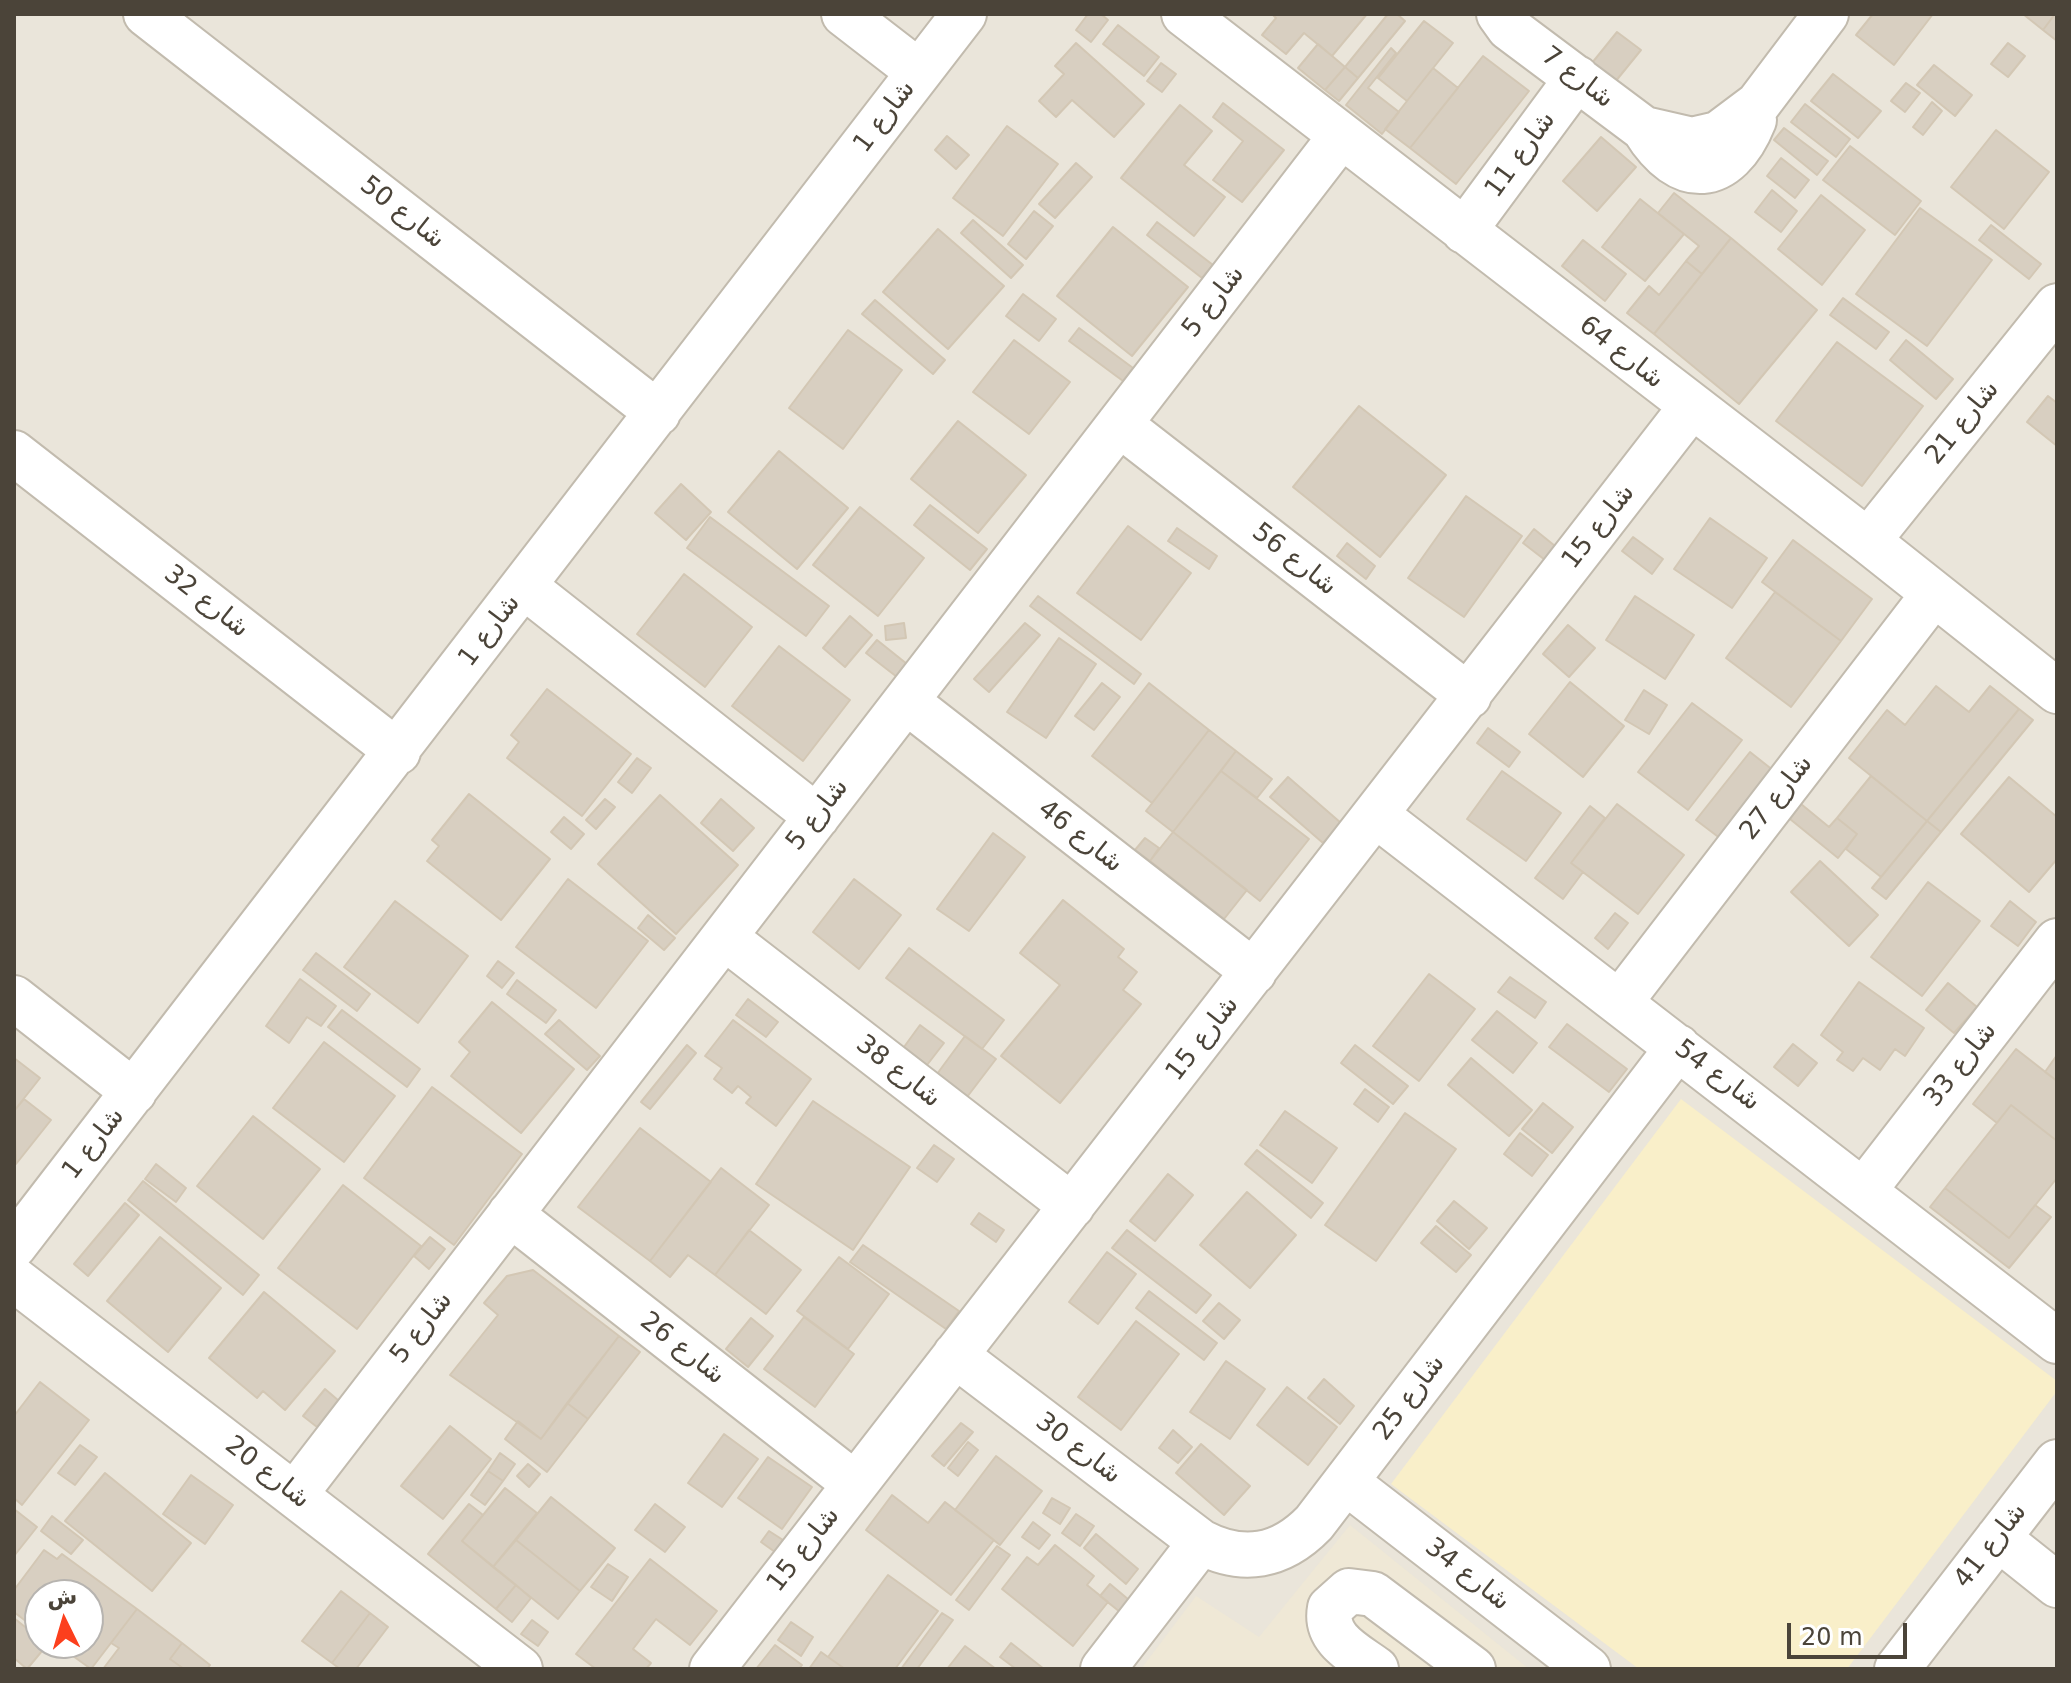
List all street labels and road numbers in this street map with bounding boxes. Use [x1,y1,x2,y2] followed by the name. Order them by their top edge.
[1535,41,1619,115] street label: شارع 7
[848,75,922,159] street label: شارع 1
[1479,106,1563,204] street label: شارع 11
[353,170,451,256] street label: شارع 50
[1176,260,1252,344] street label: شارع 5
[1572,310,1670,396] street label: شارع 64
[1920,375,2006,471] street label: شارع 21
[1556,478,1642,576] street label: شارع 15
[1245,517,1343,603] street label: شارع 56
[157,559,255,645] street label: شارع 32
[453,589,527,673] street label: شارع 1
[1734,749,1820,847] street label: شارع 27
[780,773,856,857] street label: شارع 5
[1031,794,1129,880] street label: شارع 46
[1160,990,1246,1088] street label: شارع 15
[1918,1016,2004,1114] street label: شارع 33
[849,1029,947,1115] street label: شارع 38
[1668,1034,1766,1118] street label: شارع 54
[56,1102,132,1186] street label: شارع 1
[384,1286,460,1370] street label: شارع 5
[633,1306,731,1392] street label: شارع 26
[1368,1349,1452,1447] street label: شارع 25
[1029,1407,1127,1491] street label: شارع 30
[218,1430,316,1516] street label: شارع 20
[1948,1497,2034,1595] street label: شارع 41
[761,1501,847,1599] street label: شارع 15
[1418,1532,1516,1618] street label: شارع 34

